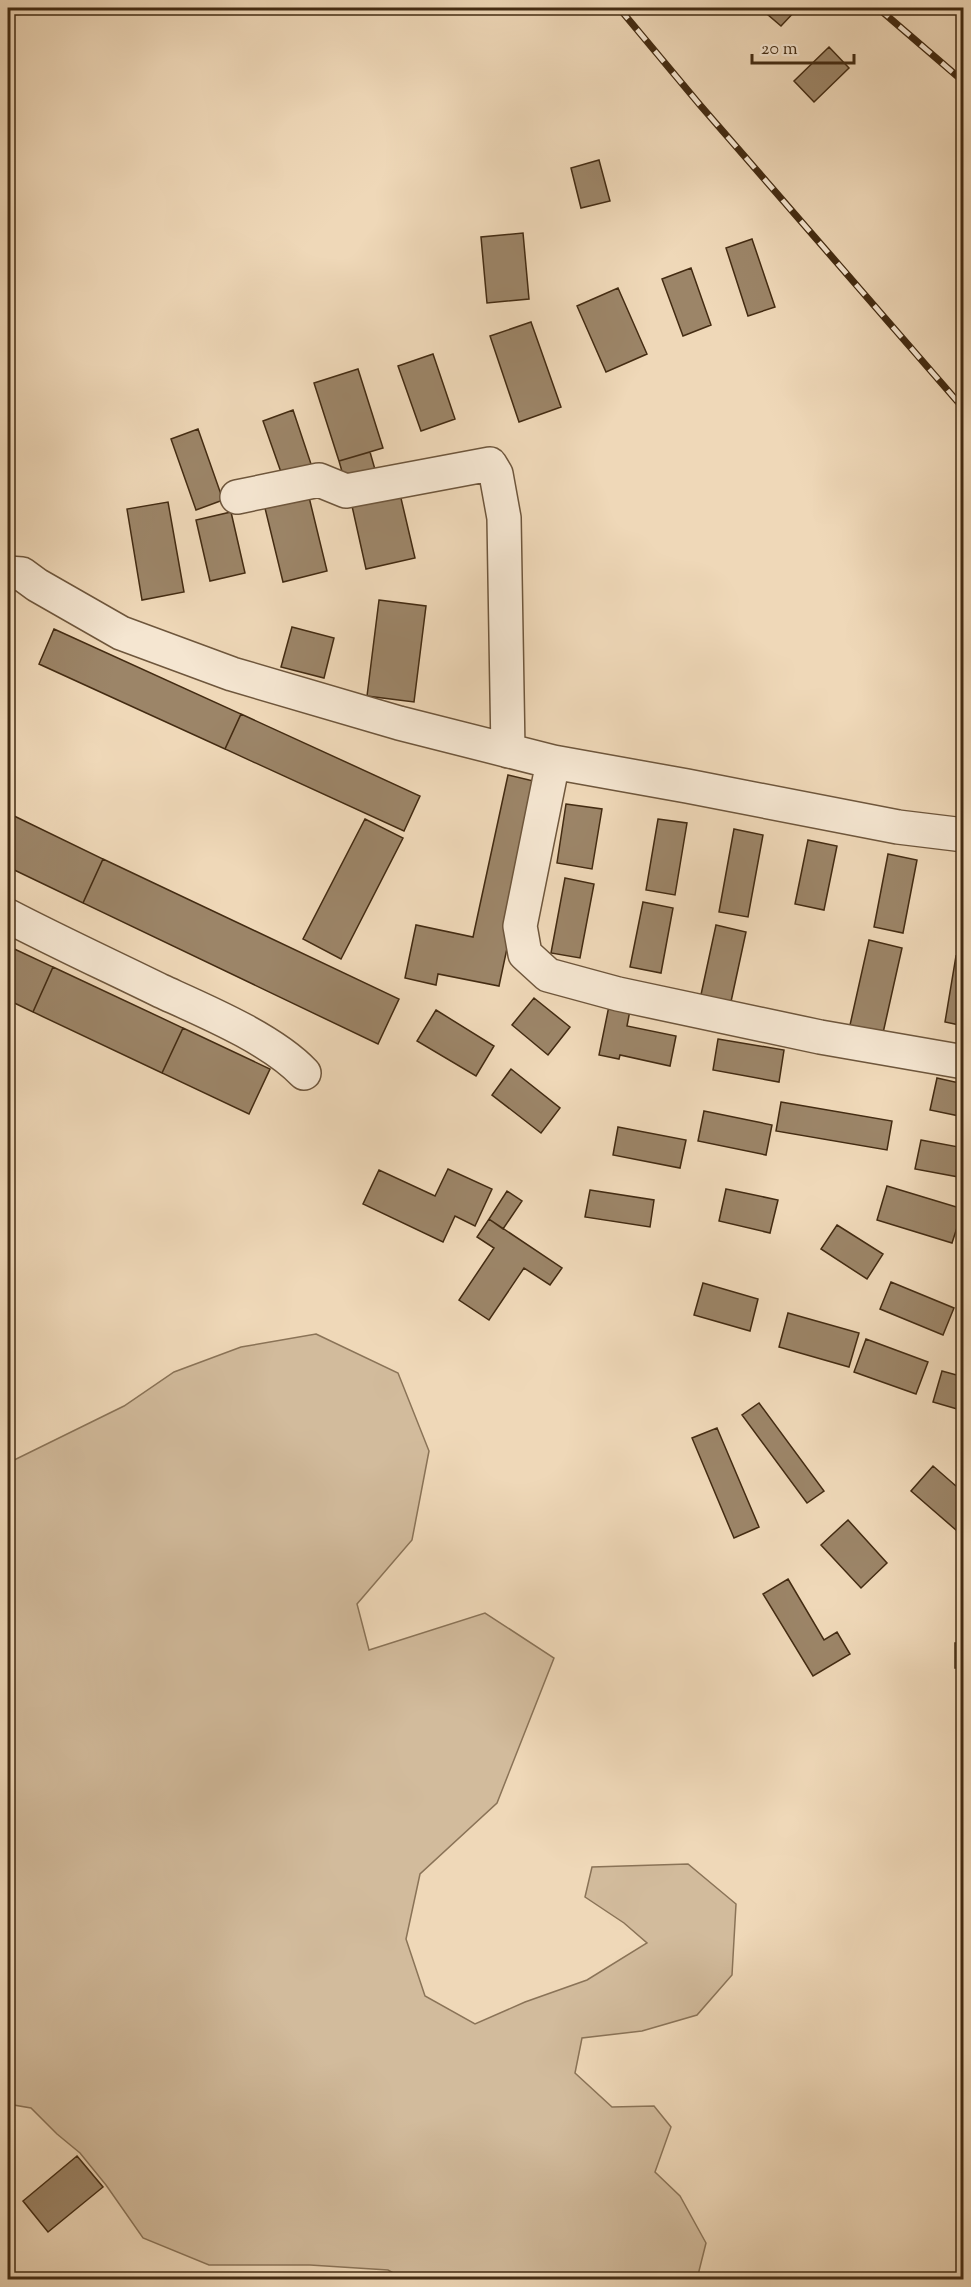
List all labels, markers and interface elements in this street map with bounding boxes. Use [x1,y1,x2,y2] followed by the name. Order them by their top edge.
[752,27,854,65] scale bar
[761,37,798,63] text: 20 m

